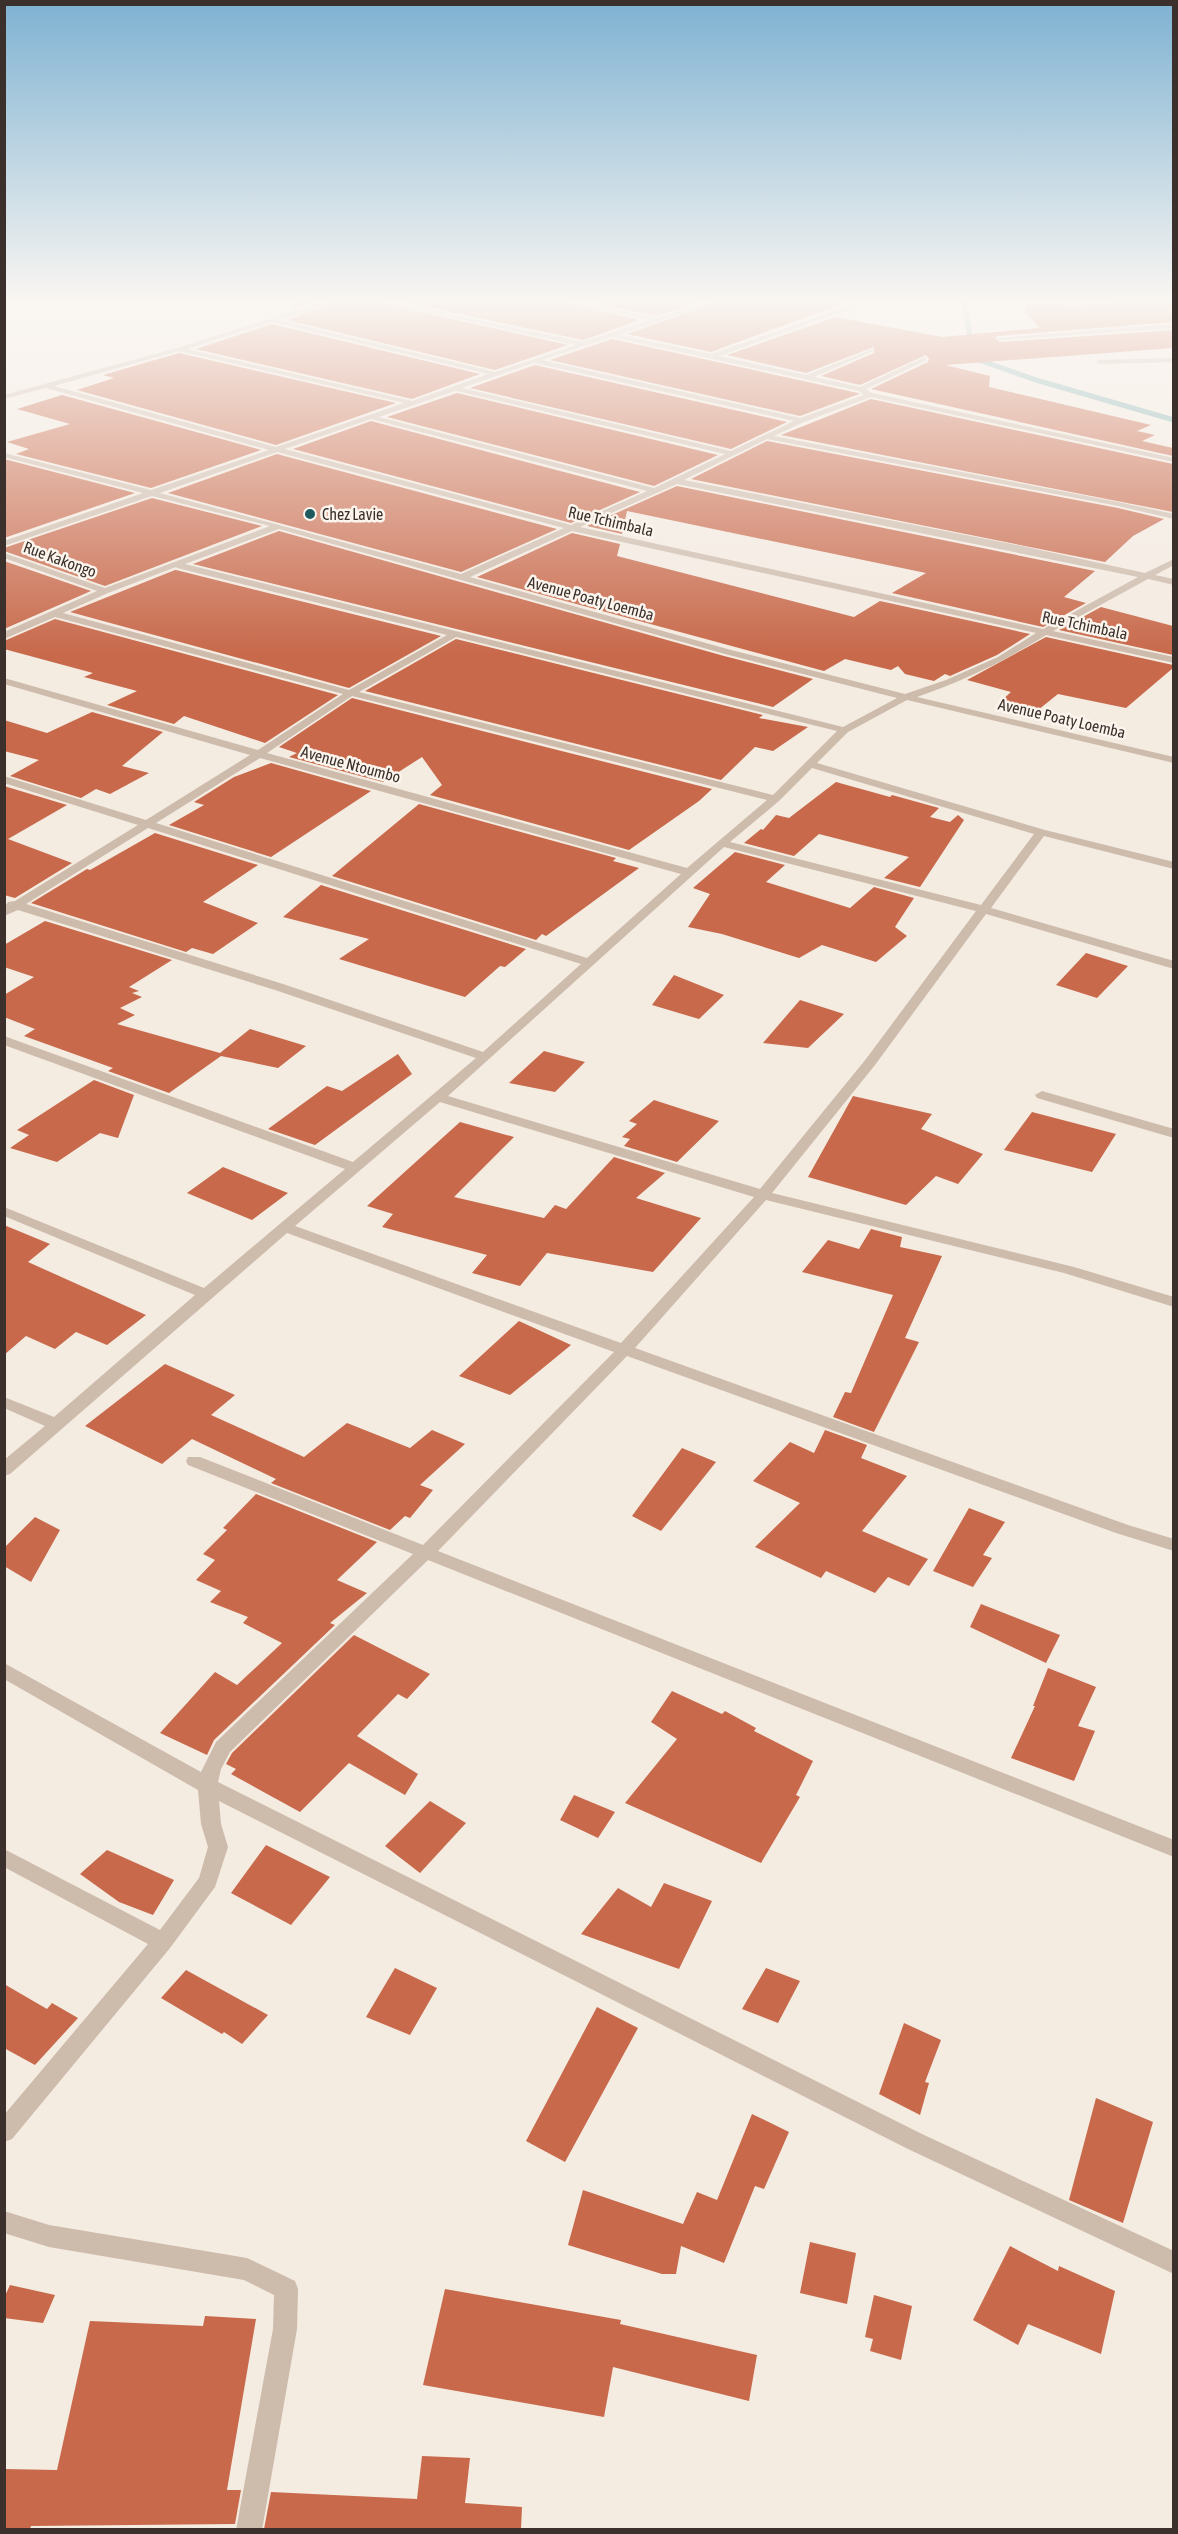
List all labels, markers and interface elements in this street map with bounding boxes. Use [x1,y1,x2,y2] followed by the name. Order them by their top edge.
[567,502,655,540] street label: Rue Tchimbala
[322,505,383,523] place label: Chez Lavie
[303,507,317,521] marker: Chez Lavie
[21,538,99,581] street label: Rue Kakongo
[526,572,656,624] street label: Avenue Poaty Loemba
[1041,607,1129,643] street label: Rue Tchimbala
[996,695,1127,742] street label: Avenue Poaty Loemba
[299,742,403,786] street label: Avenue Ntoumbo

